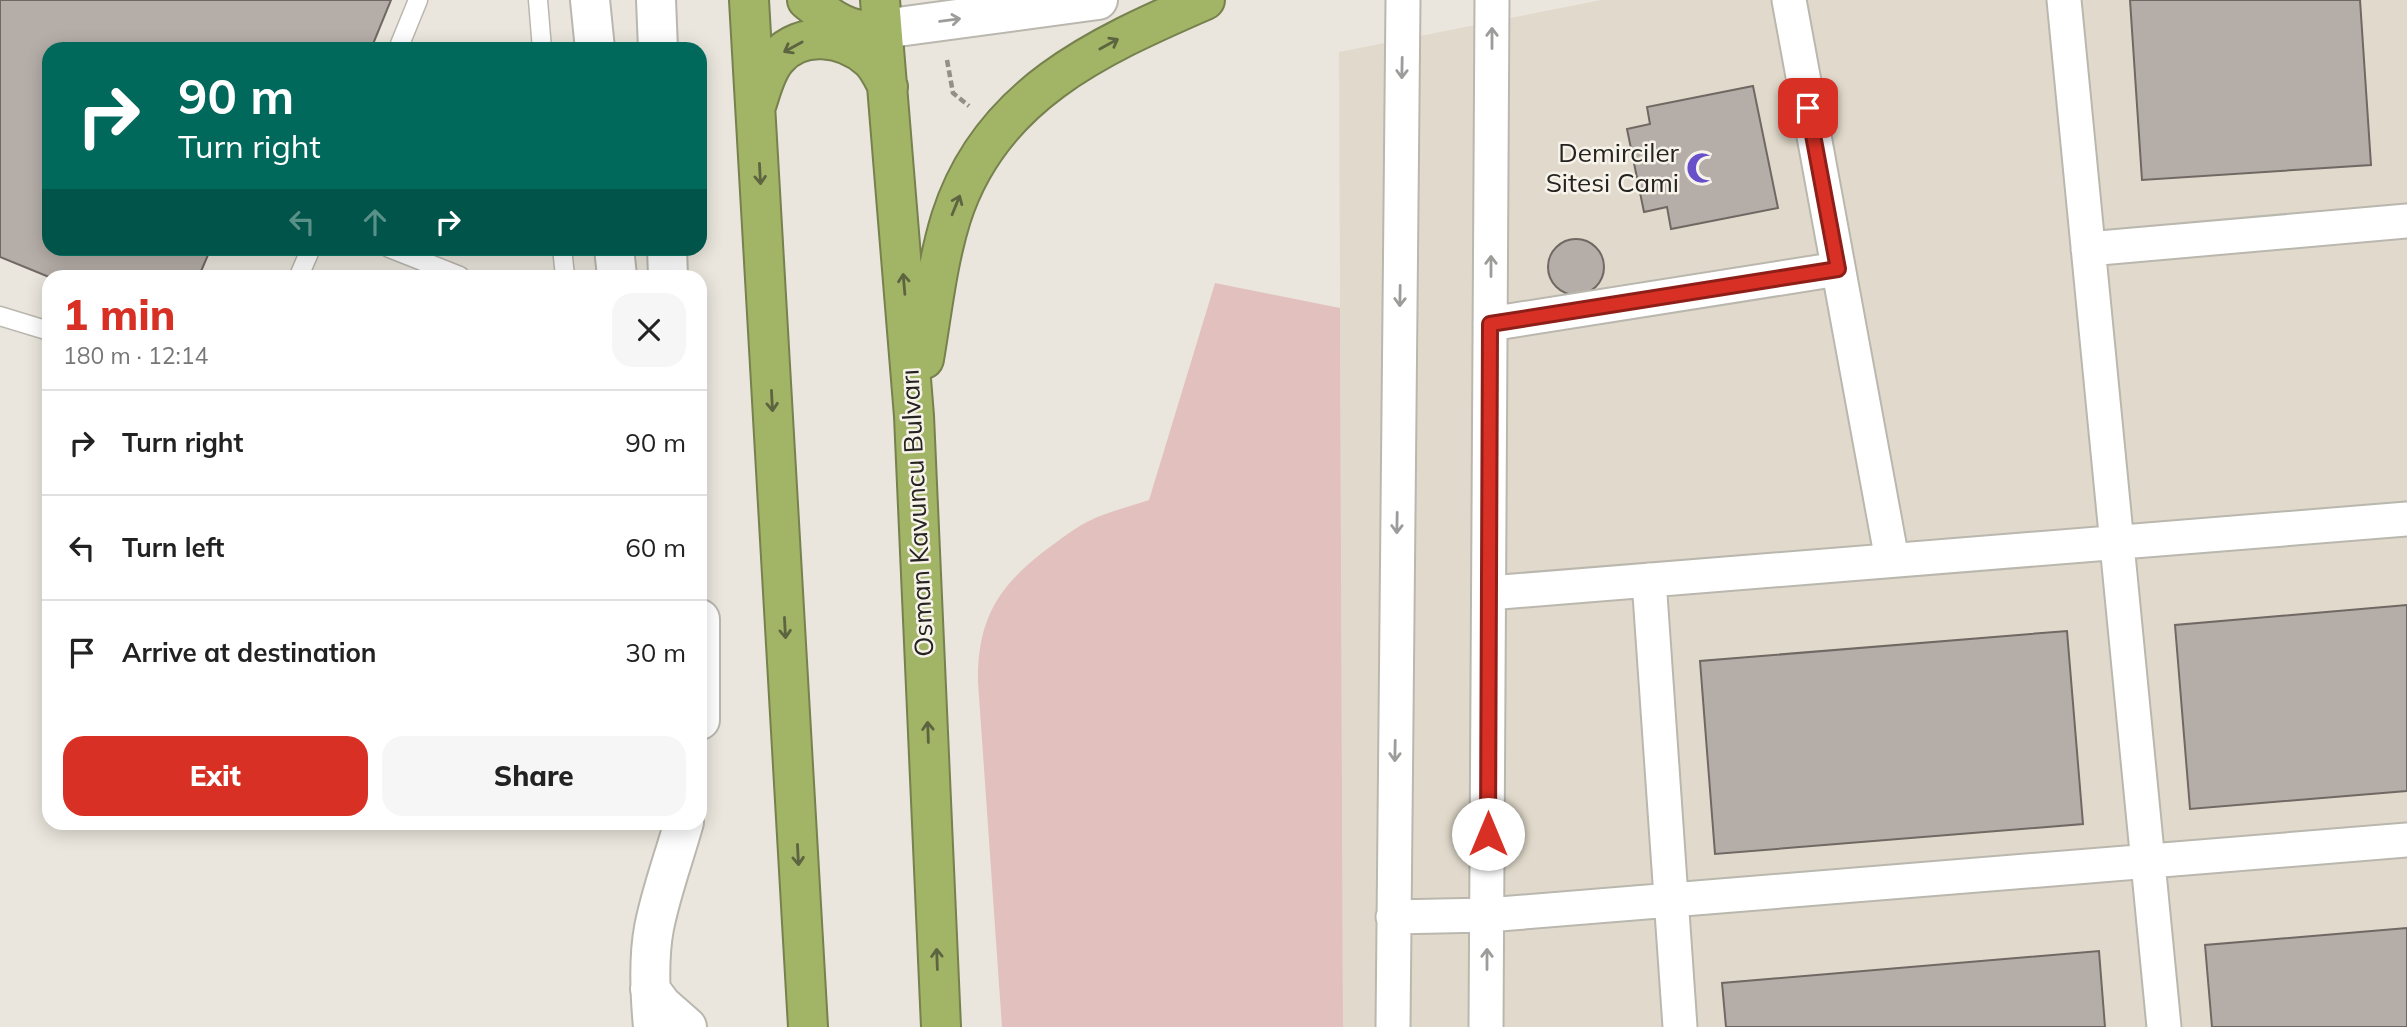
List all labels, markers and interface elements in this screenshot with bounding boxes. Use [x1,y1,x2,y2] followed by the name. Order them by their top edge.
[939,13,961,26] one-way arrow
[1485,27,1499,50] one-way arrow
[1098,37,1118,51] one-way arrow
[784,40,804,54] one-way arrow
[1395,56,1409,79] one-way arrow
[178,65,294,126] text: 90 m
[63,70,154,161] icon: right
[1778,78,1838,138] pin
[1789,89,1827,127] icon: arrive
[178,126,321,166] text: Turn right
[1546,136,1680,199] place label: Demirciler Sitesi Cami
[1685,151,1719,185] mosque icon: Demirciler Sitesi Cami
[753,162,766,185] one-way arrow
[951,195,964,217] one-way arrow
[283,203,321,241] icon: left
[356,203,394,241] icon: ahead
[429,203,467,241] icon: right
[1484,255,1498,278] one-way arrow
[897,273,910,296] one-way arrow
[1393,284,1406,307] one-way arrow
[63,288,176,341] text: 1 min
[612,293,686,367] button: close
[63,341,208,370] text: 180 m · 12:14
[892,369,941,658] street label: Osman Kavuncu Bulvarı
[766,389,779,412] one-way arrow
[63,424,101,462] icon: right
[122,426,243,459] text: Turn right
[625,426,686,459] text: 90 m
[1390,511,1404,534] one-way arrow
[63,529,101,567] icon: left
[122,531,224,564] text: Turn left
[625,531,686,564] text: 60 m
[779,616,792,639] one-way arrow
[63,634,101,672] icon: arrive
[122,636,377,669] text: Arrive at destination
[625,636,686,669] text: 30 m
[921,720,934,743] one-way arrow
[63,736,368,816] button: Exit
[382,736,686,816] button: Share
[1388,739,1402,762] one-way arrow
[1451,797,1525,871] position arrow
[792,843,805,866] one-way arrow
[931,948,944,971] one-way arrow
[1480,948,1494,971] one-way arrow

